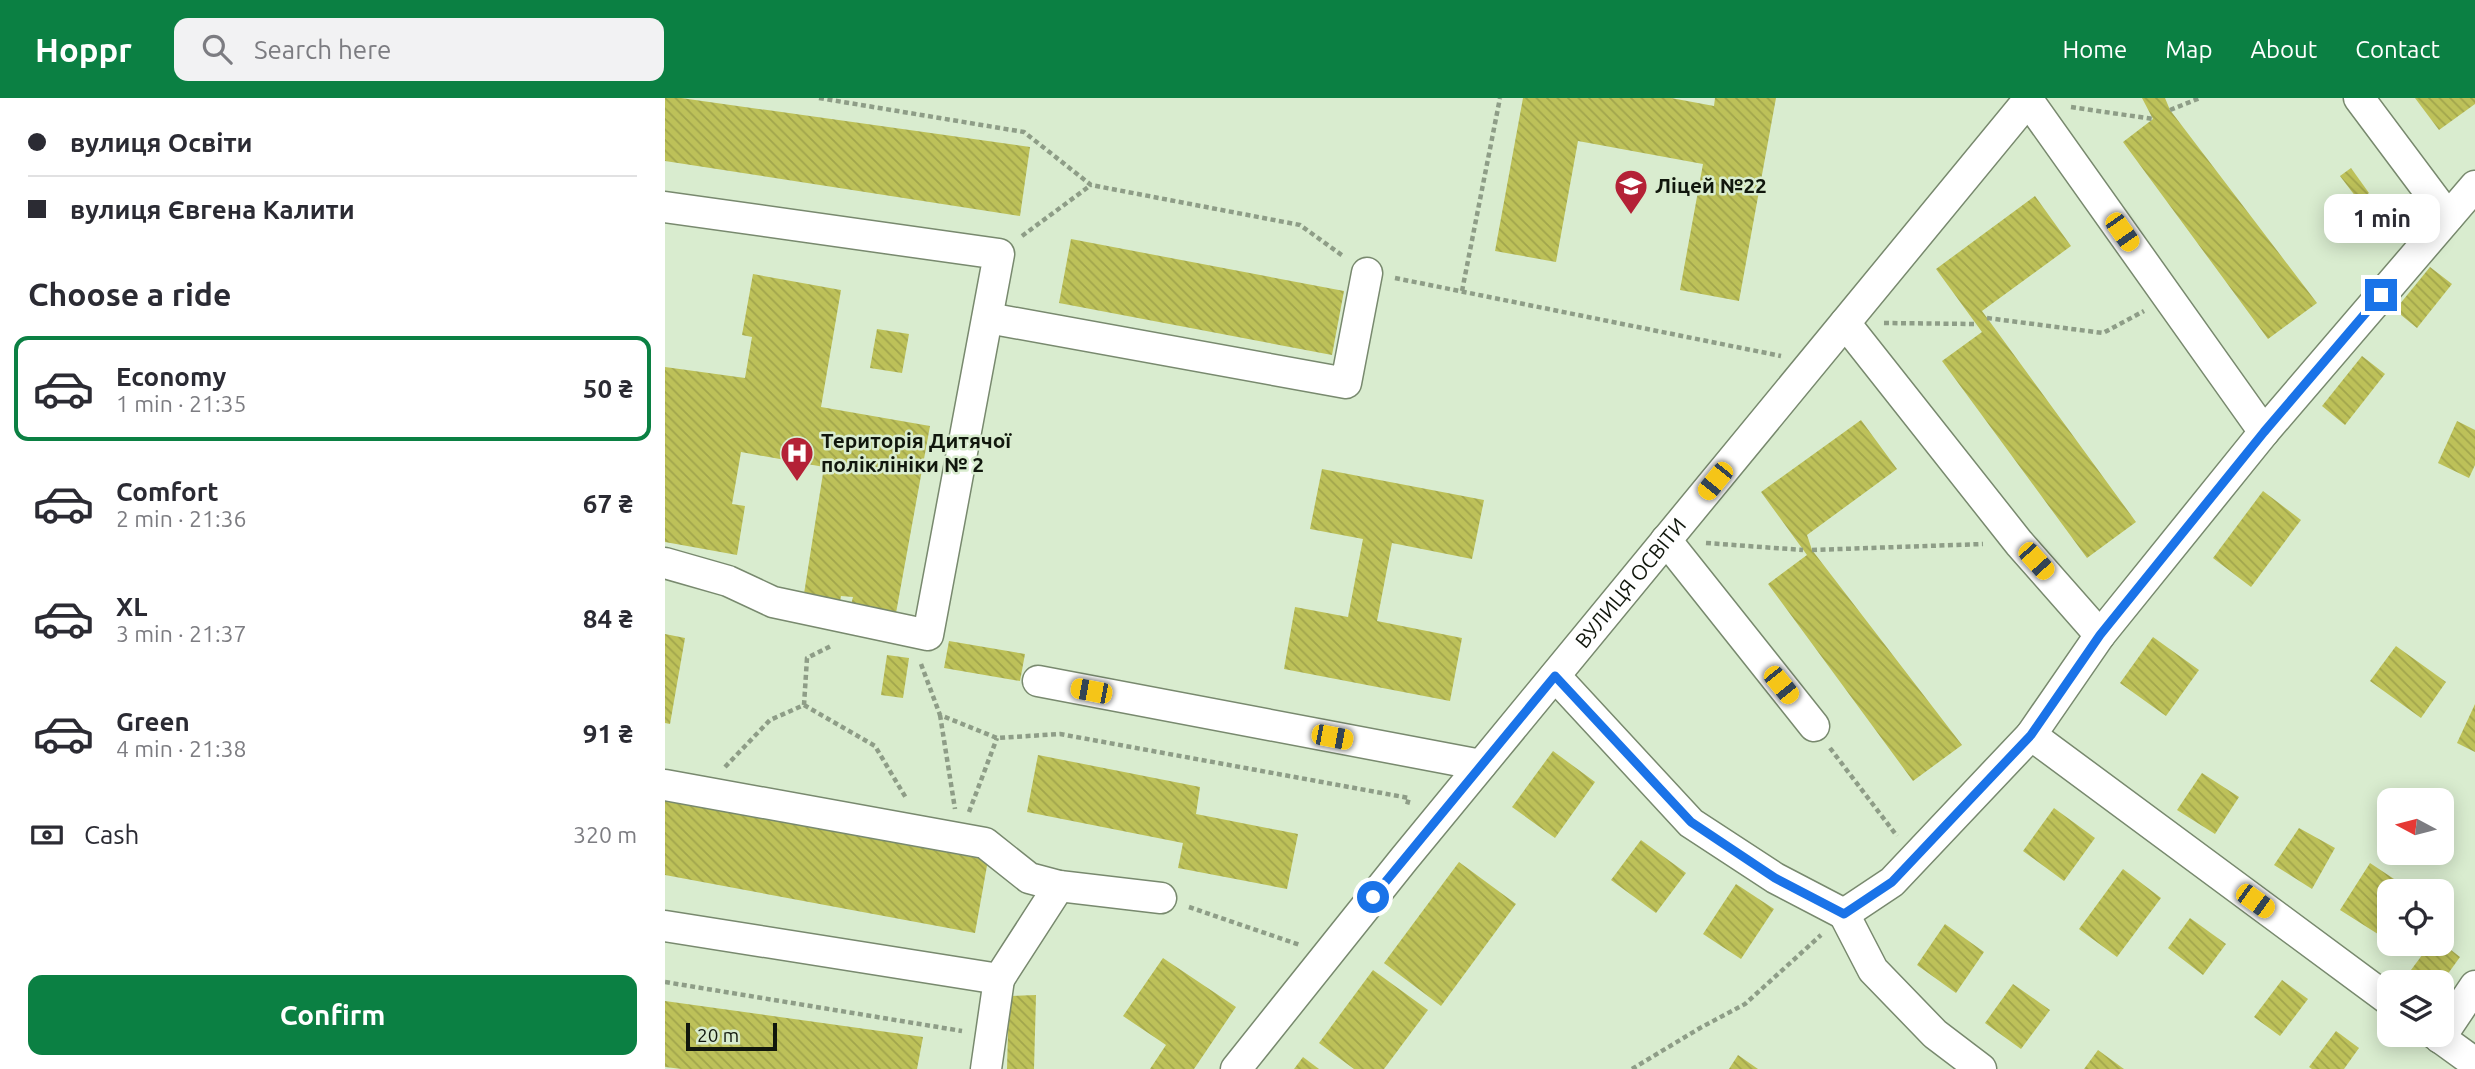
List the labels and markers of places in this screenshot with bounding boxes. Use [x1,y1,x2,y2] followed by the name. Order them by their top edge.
[1612,167,1650,216] school or university icon: Ліцей №22
[1655,173,1767,197] place label: Ліцей №22
[821,428,1012,476] place label: Територія Дитячої поліклініки № 2
[778,434,816,483] hospital icon: Територія Дитячої поліклініки № 2

